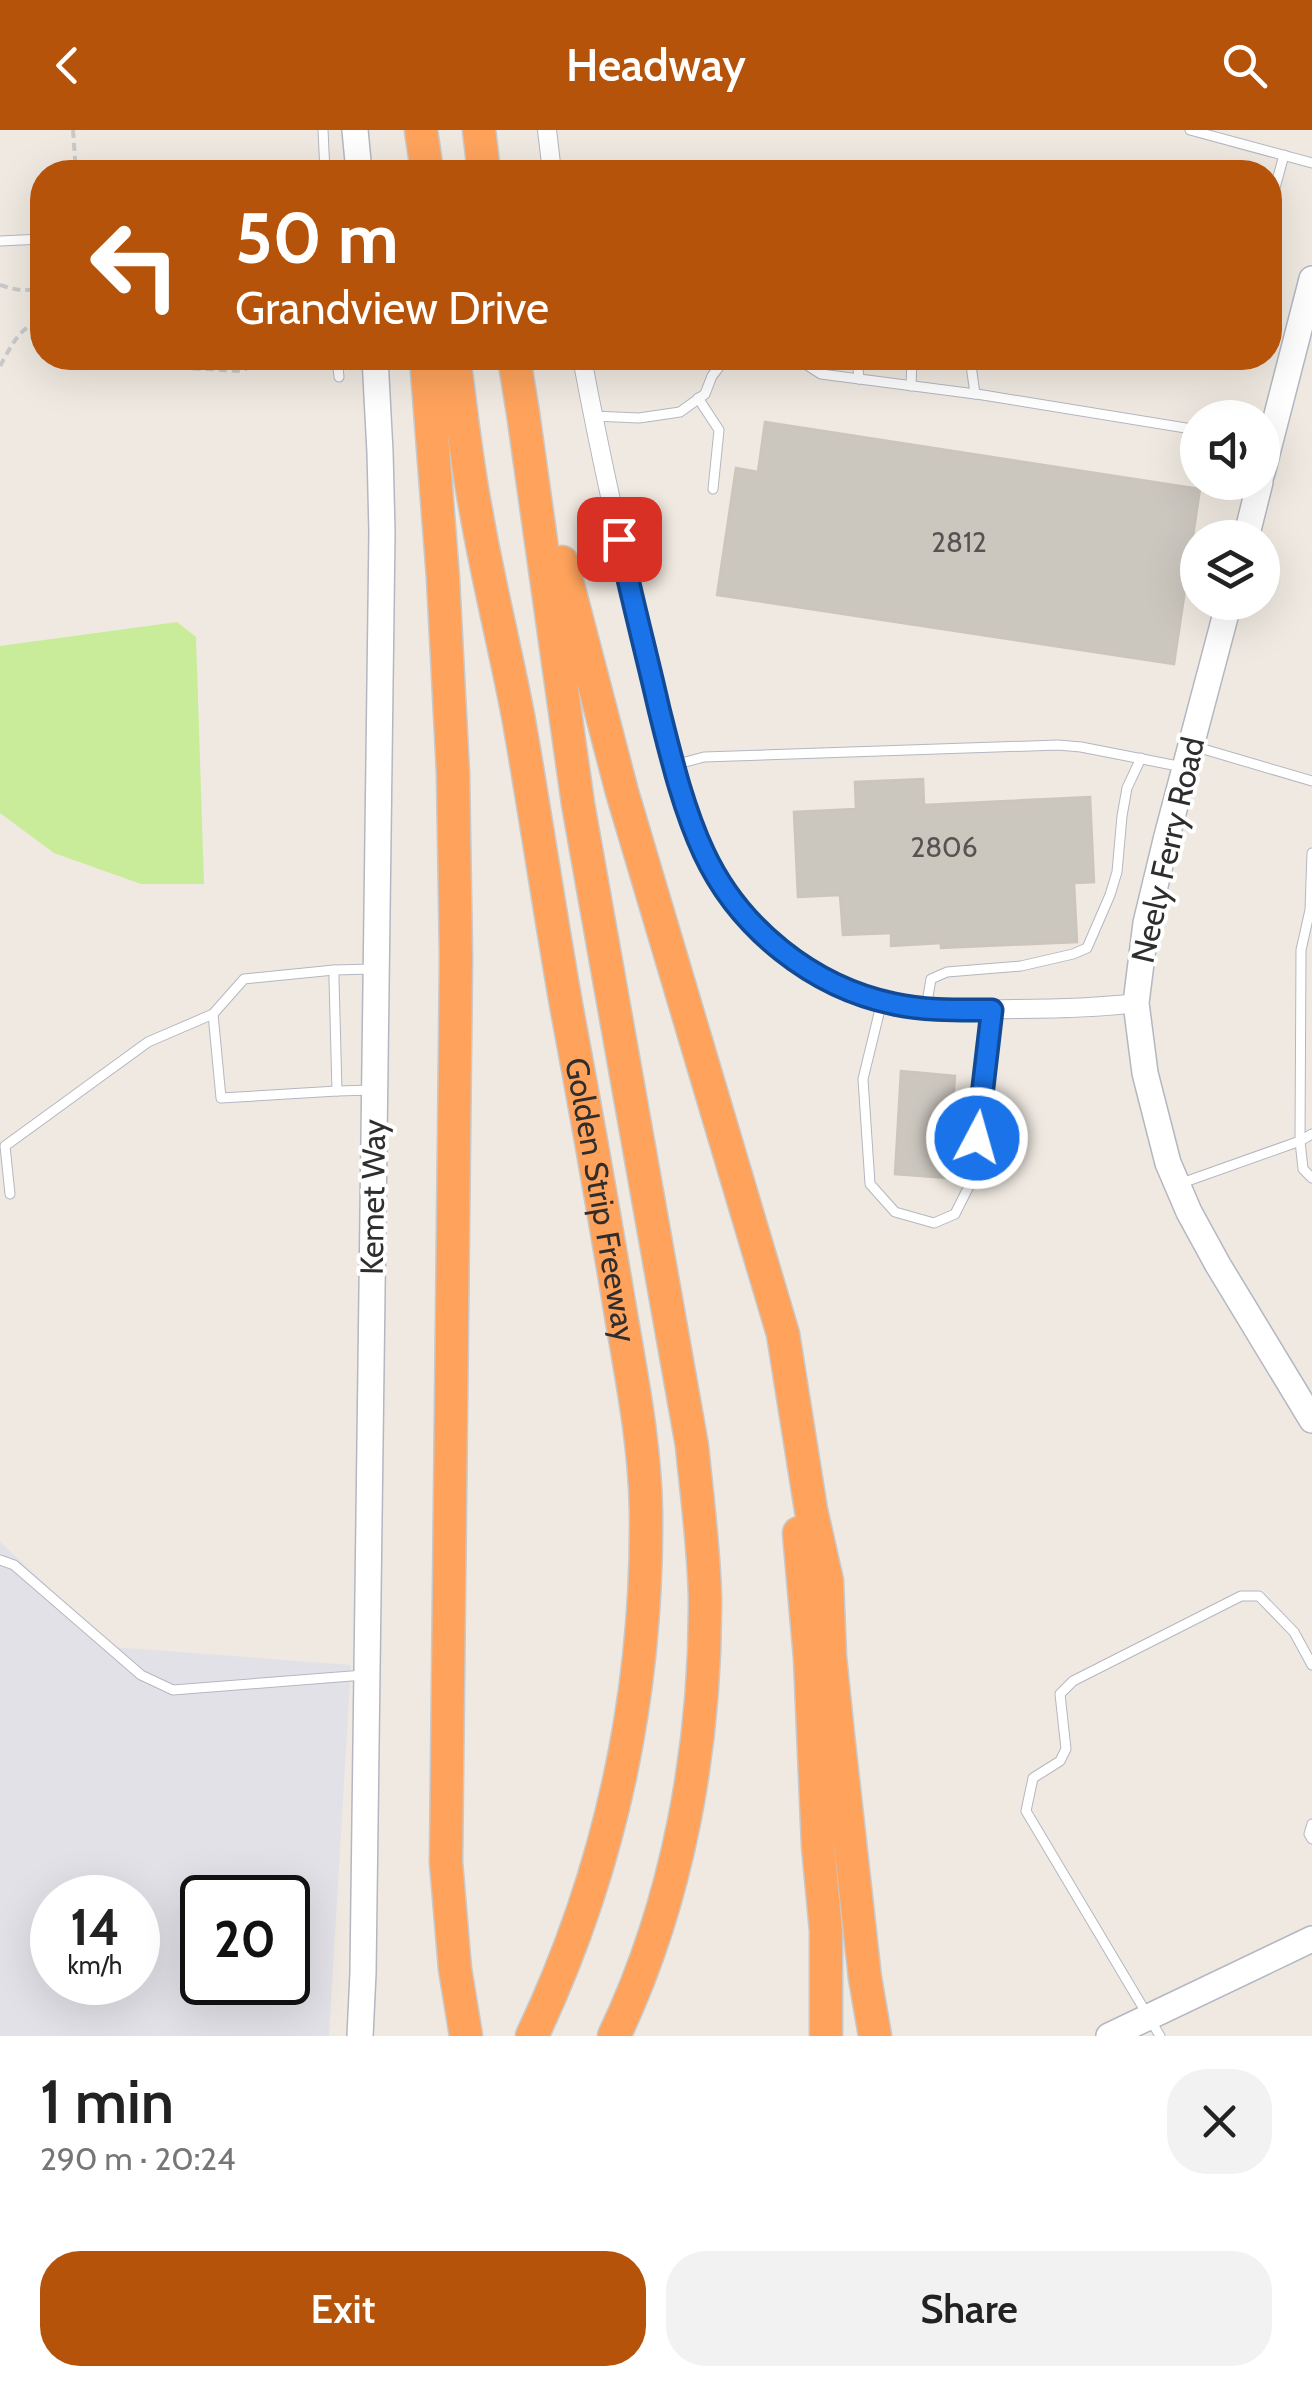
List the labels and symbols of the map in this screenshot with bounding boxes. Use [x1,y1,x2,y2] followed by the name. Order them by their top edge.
[577,497,662,582] pin
[931,525,987,559] house number: 2812
[1123,733,1212,966] street label: Neely Ferry Road
[910,830,978,864] house number: 2806
[557,1054,645,1345] street label: Golden Strip Freeway
[925,1086,1029,1190] position arrow
[352,1119,393,1275] street label: Kemet Way
[180,1875,310,2005] speed limit sign: 20

